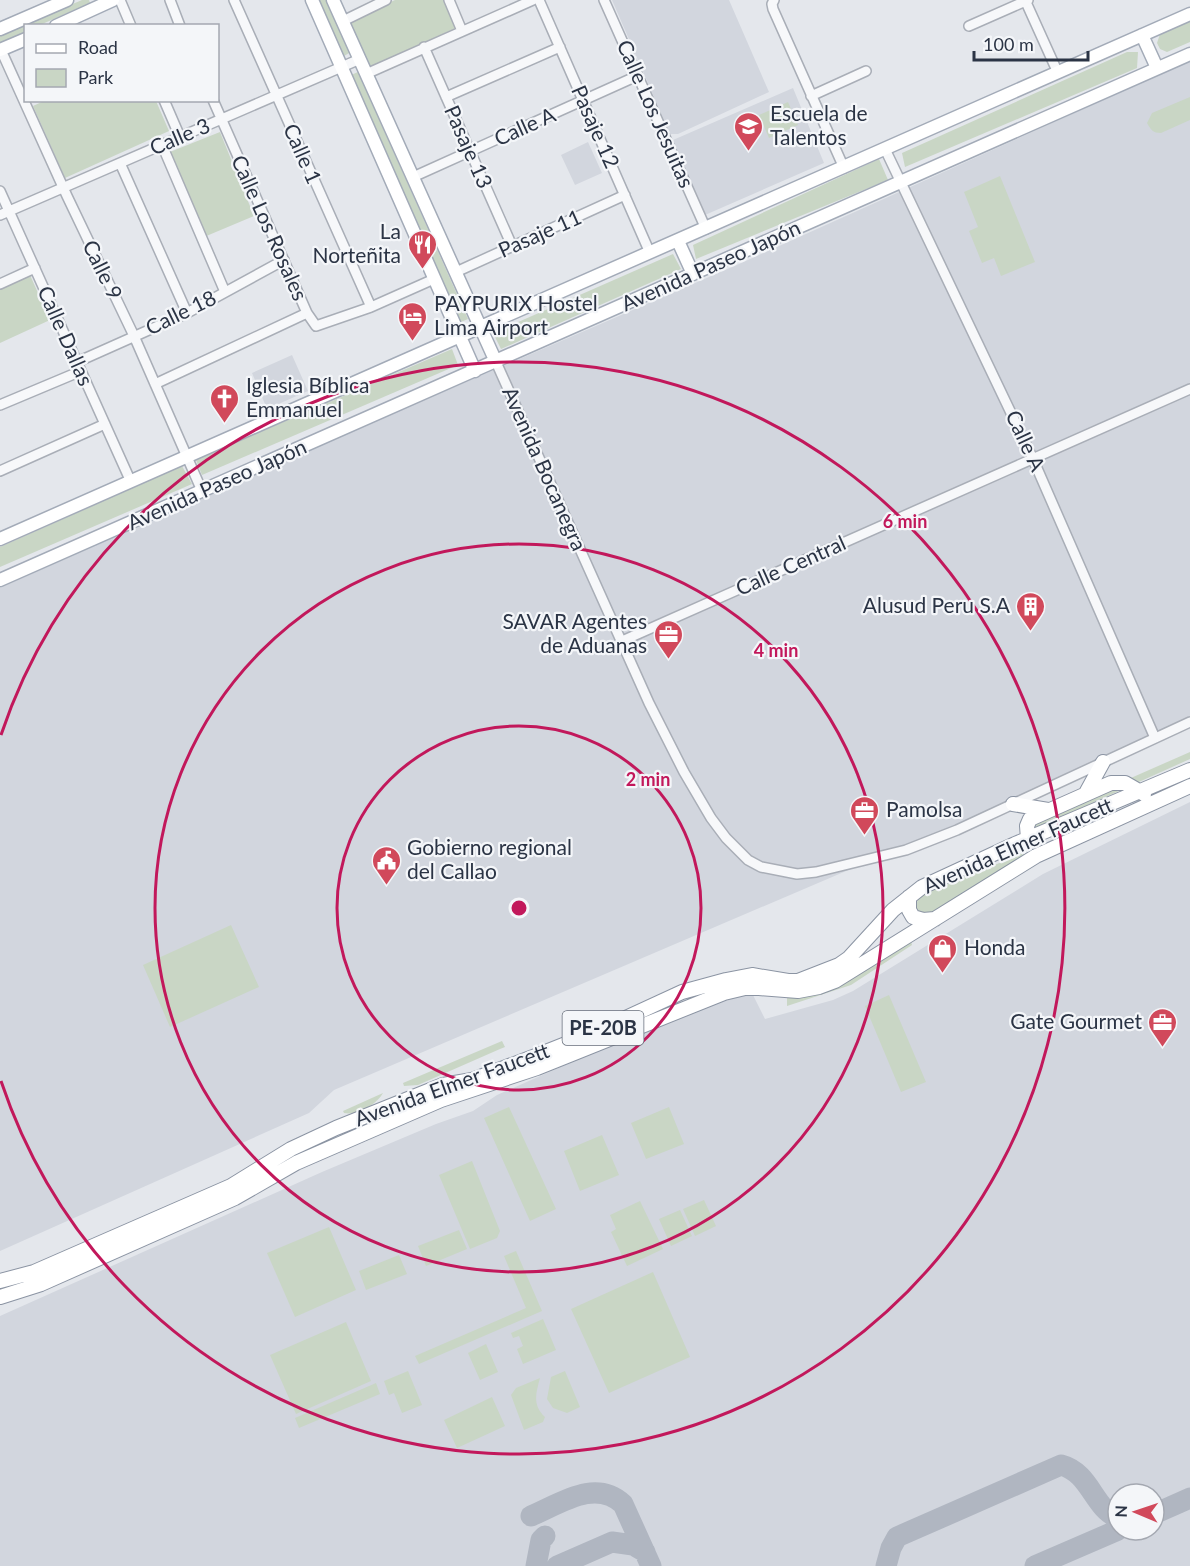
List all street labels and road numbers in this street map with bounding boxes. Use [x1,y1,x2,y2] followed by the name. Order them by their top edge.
[613,36,700,191] street label: Calle Los Jesuitas
[567,81,626,172] street label: Pasaje 12
[440,101,499,192] street label: Pasaje 13
[490,101,560,150] street label: Calle A
[146,112,213,159] street label: Calle 3
[279,120,328,187] street label: Calle 1
[227,151,314,304] street label: Calle Los Rosales
[494,203,585,262] street label: Pasaje 11
[617,214,804,315] street label: Avenida Paseo Japón
[78,236,128,303] street label: Calle 9
[33,282,99,389] street label: Calle Dallas
[141,284,220,339] street label: Calle 18
[498,383,593,554] street label: Avenida Bocanegra
[1001,406,1052,476] street label: Calle A
[123,433,310,534] street label: Avenida Paseo Japón
[732,529,849,600] street label: Calle Central
[919,791,1117,898] street label: Avenida Elmer Faucett
[562,1011,644,1045] road number: PE-20B
[351,1037,553,1130] street label: Avenida Elmer Faucett

